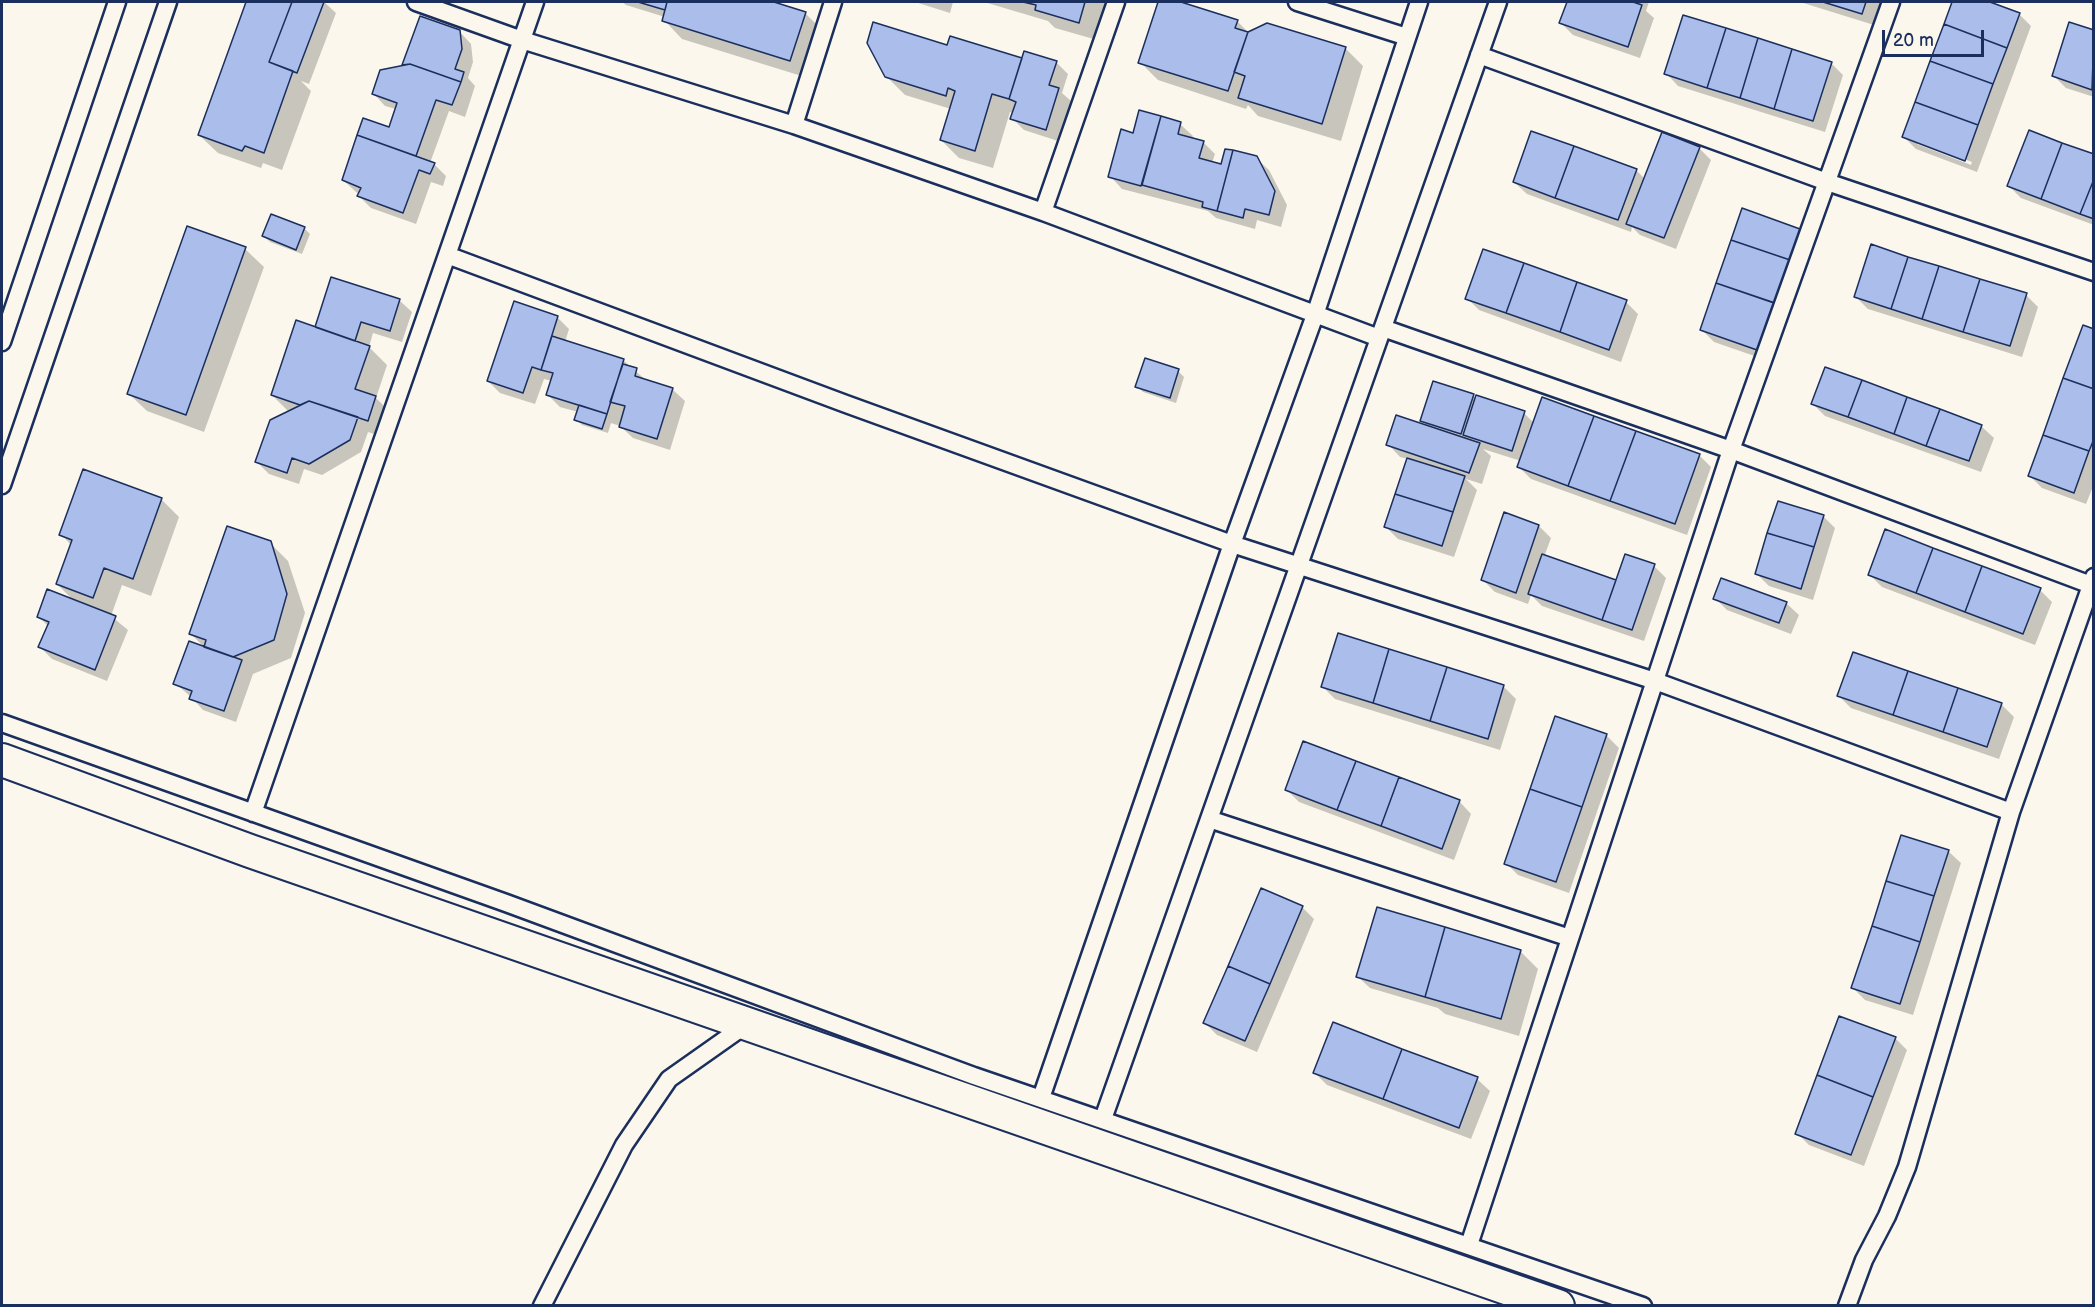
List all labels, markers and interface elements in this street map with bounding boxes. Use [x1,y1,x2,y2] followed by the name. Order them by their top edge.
[1885,18,1987,56] scale bar
[1893,30,1934,51] text: 20 m

